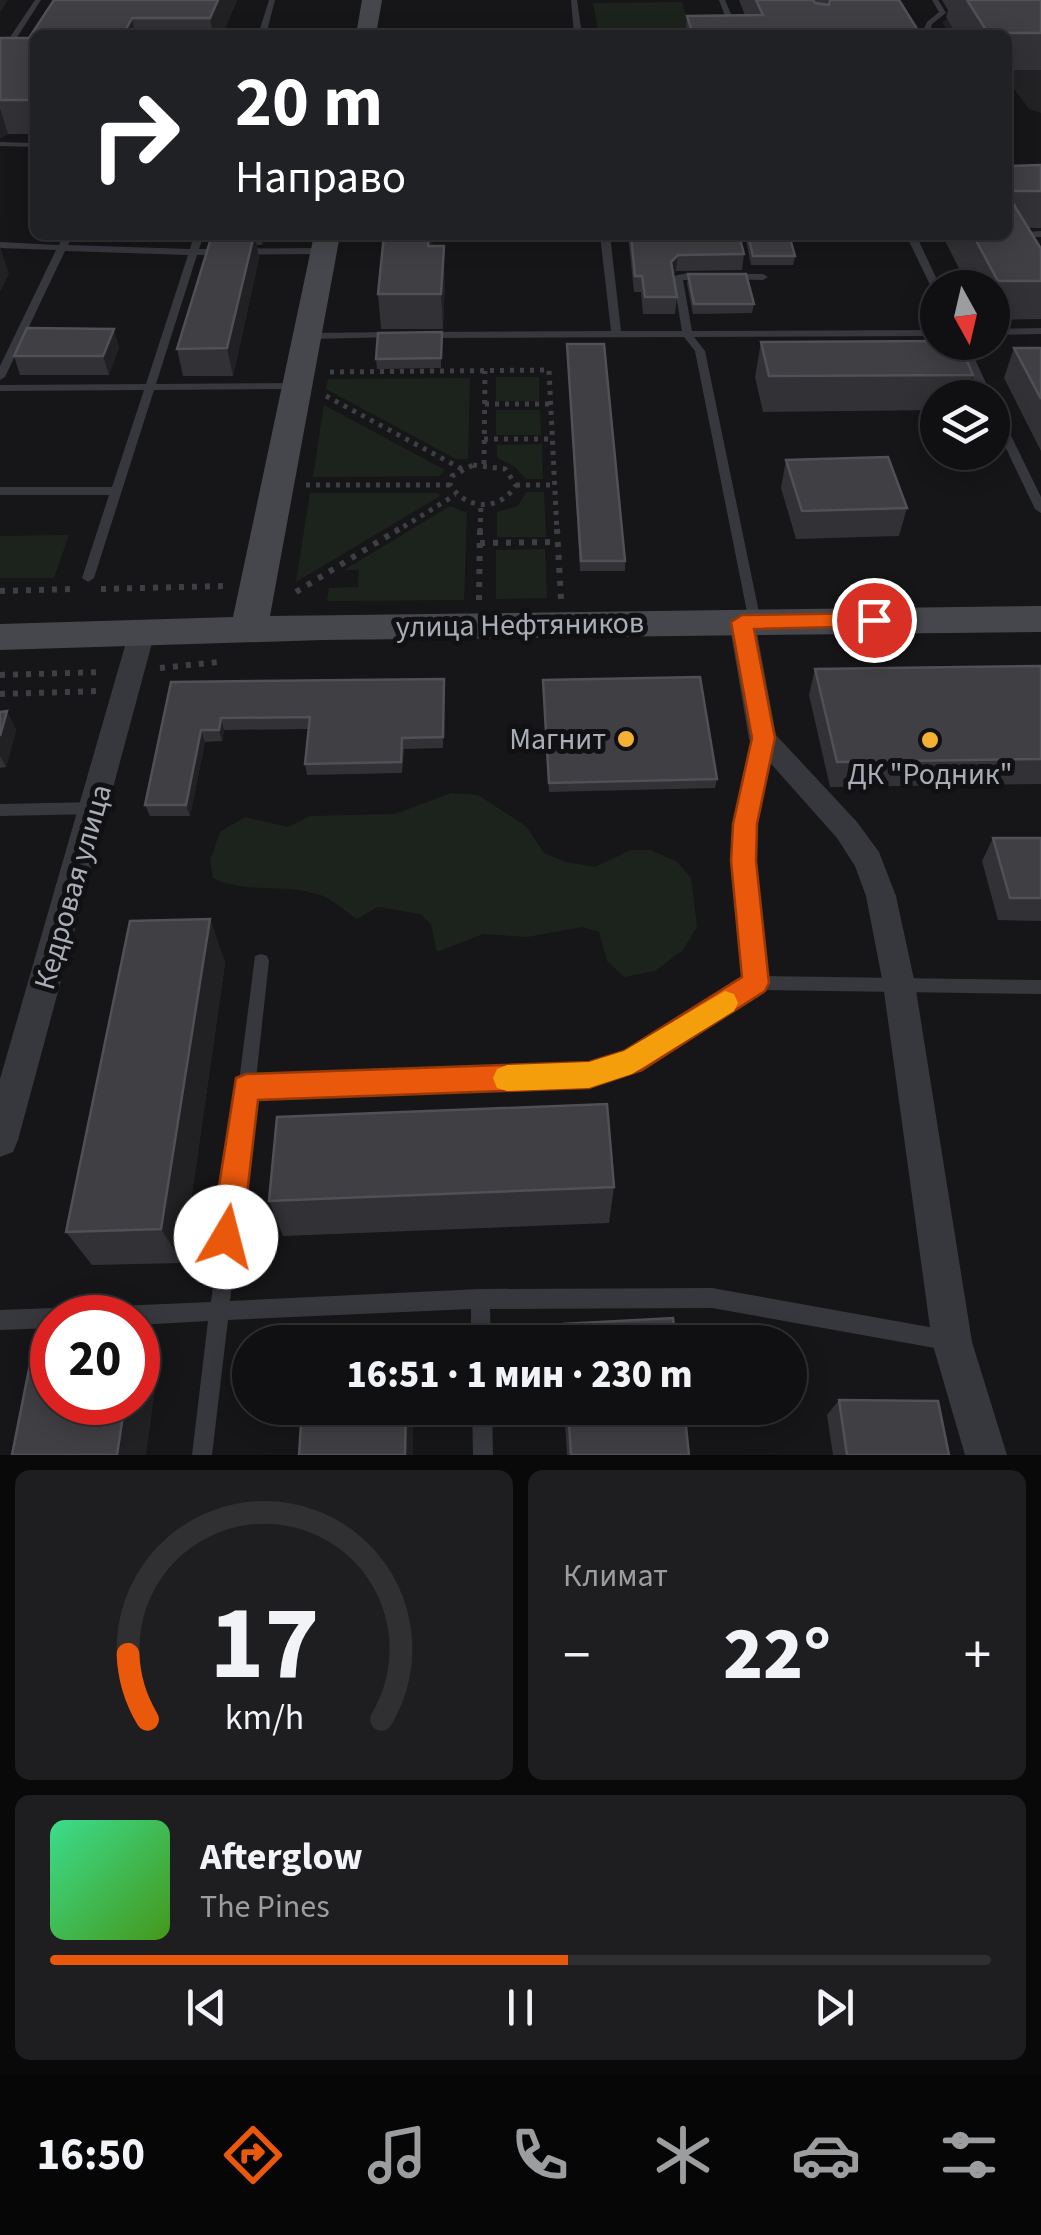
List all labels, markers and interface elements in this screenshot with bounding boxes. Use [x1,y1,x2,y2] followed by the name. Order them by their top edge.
[235,53,383,153] text: 20 m
[70,70,200,200] icon: right
[235,146,406,210] text: Направо
[920,270,1010,360] north arrow
[920,270,1010,470] map controls
[920,380,1010,470] button: layers
[832,578,917,663] pin
[847,593,902,648] icon: arrive
[395,601,645,649] street label: улица Нефтяников
[509,718,606,761] place label: Магнит
[615,728,637,750] marker: Магнит
[919,729,941,751] marker: ДК "Родник"
[847,753,1013,796] place label: ДК "Родник"
[23,779,123,995] street label: Кедровая улица
[174,1185,278,1289] position arrow
[30,1295,160,1425] speed limit sign: 20
[347,1348,692,1402] text: 16:51 · 1 мин · 230 m
[563,1553,668,1599] text: Климат
[209,1571,319,1719] text: 17
[723,1601,831,1708] text: 22°
[563,1617,590,1695] text: −
[964,1617,991,1695] text: +
[224,1692,304,1743] text: km/h
[200,1830,363,1884] text: Afterglow
[200,1884,330,1930] text: The Pines
[179,1980,234,2035] icon: previous
[493,1980,548,2035] icon: pause
[807,1980,862,2035] icon: next
[218,2120,288,2190] icon: directions
[362,2120,432,2190] icon: music
[505,2120,575,2190] icon: phone
[648,2120,718,2190] icon: climate
[791,2120,861,2190] icon: car
[934,2120,1004,2190] icon: filters
[37,2123,145,2187] text: 16:50

